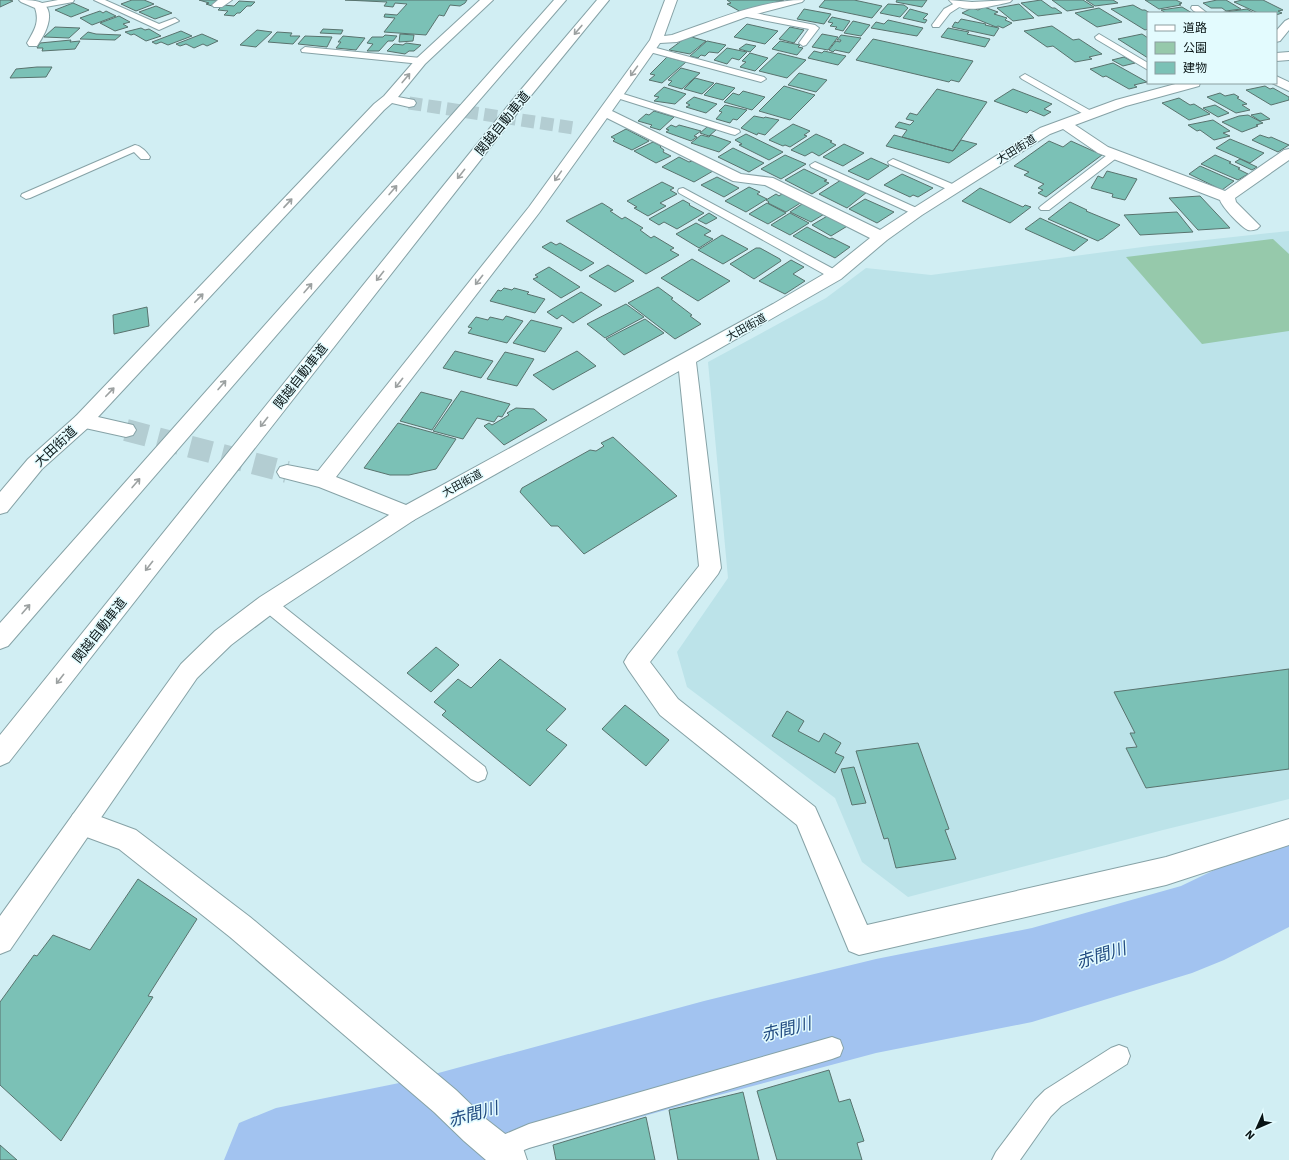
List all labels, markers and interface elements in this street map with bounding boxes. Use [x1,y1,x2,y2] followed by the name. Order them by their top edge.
[1147,12,1277,84] legend
[1183,20,1207,35] text: 道路
[574,25,583,35] one-way arrow
[1183,40,1207,55] text: 公園
[1183,60,1207,75] text: 建物
[630,65,638,76] one-way arrow
[402,73,411,84] one-way arrow
[471,88,534,159] street label: 関越自動車道
[994,131,1038,167] street label: 大田街道
[457,169,465,180] one-way arrow
[554,171,562,182] one-way arrow
[389,185,398,195] one-way arrow
[283,198,293,208] one-way arrow
[376,271,384,282] one-way arrow
[475,274,484,285] one-way arrow
[303,282,312,293] one-way arrow
[195,293,204,303] one-way arrow
[723,310,769,344] street label: 大田街道
[270,340,331,412] street label: 関越自動車道
[395,377,404,388] one-way arrow
[217,381,226,391] one-way arrow
[105,387,115,397] one-way arrow
[260,416,269,427] one-way arrow
[31,422,80,470] street label: 大田街道
[439,466,485,500] street label: 大田街道
[132,478,141,488] one-way arrow
[145,561,154,572] one-way arrow
[69,594,130,666] street label: 関越自動車道
[21,604,30,615] one-way arrow
[55,673,64,684] one-way arrow
[1073,936,1131,973] water label: 赤間川
[759,1012,815,1046] water label: 赤間川
[446,1096,502,1131] water label: 赤間川
[1237,1108,1277,1148] north arrow
[1242,1127,1258,1143] text: N

